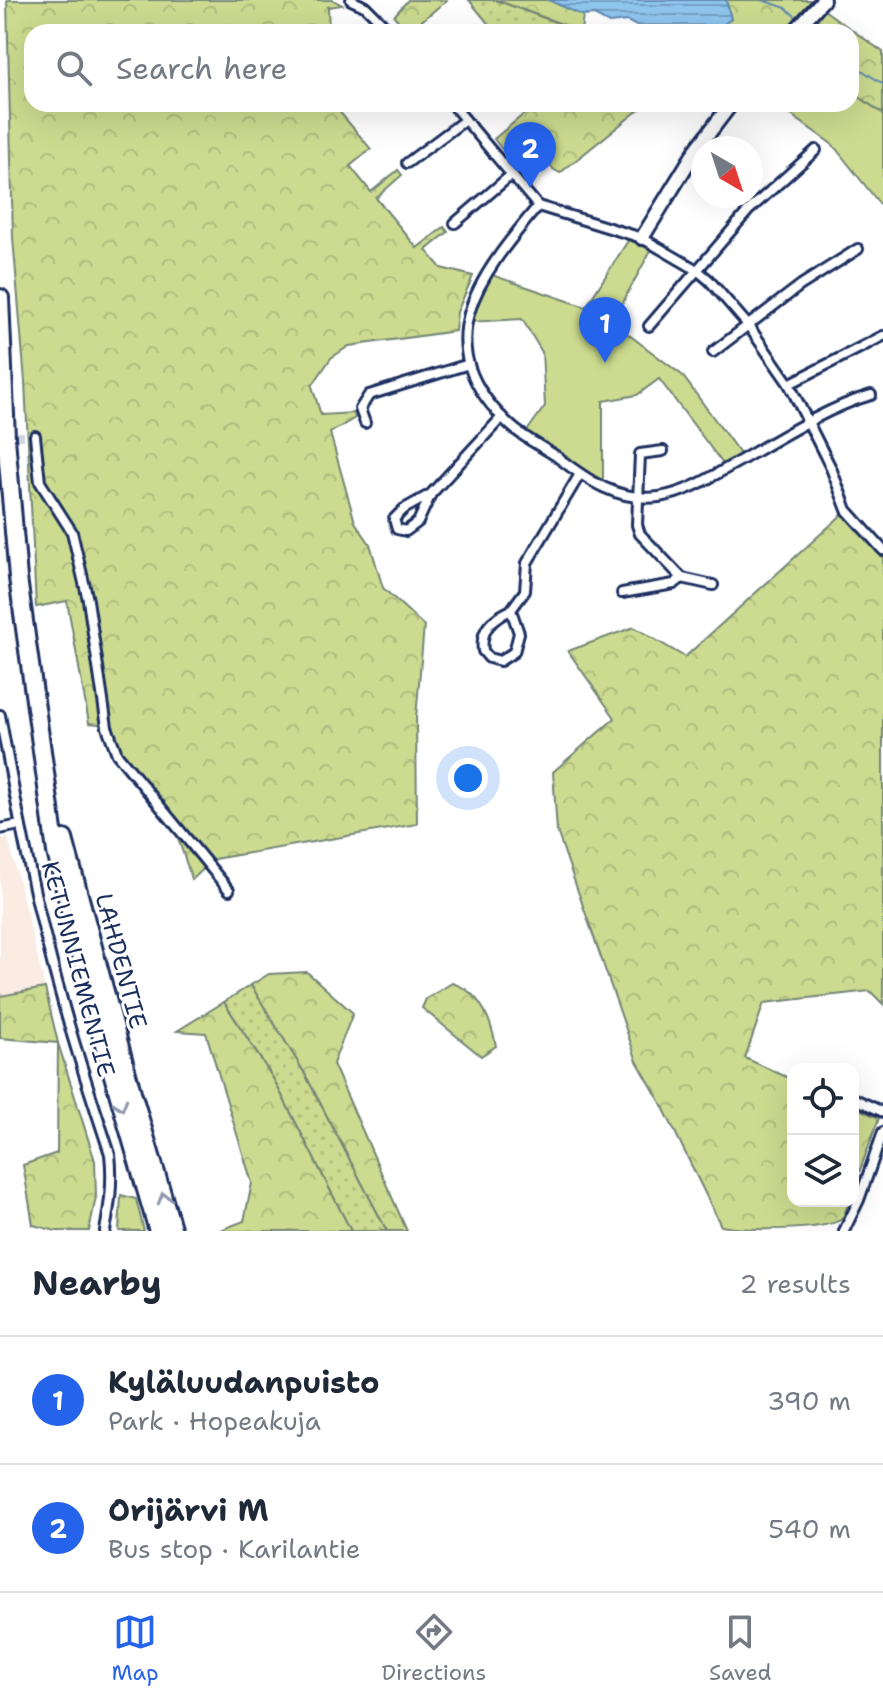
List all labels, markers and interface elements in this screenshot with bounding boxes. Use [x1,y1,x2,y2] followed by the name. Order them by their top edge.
[24,24,859,112] search box
[52,46,96,90] icon: search
[116,48,287,89] text: Search here
[504,122,556,188] pin: 2
[691,136,763,208] north arrow
[579,297,631,363] pin: 1
[448,758,488,798] your location
[34,858,122,1080] street label: KETUNNIEMENTIE
[88,890,154,1032] street label: LAHDENTIE
[787,1063,859,1207] map controls
[787,1063,859,1135] button: locate
[112,1098,128,1112] one-way arrow
[787,1135,859,1207] button: layers
[157,1192,173,1206] one-way arrow
[32,1260,162,1306] text: Nearby
[739,1266,851,1301] text: 2 results
[108,1362,380,1403] text: Kyläluudanpuisto
[52,1383,64,1418] text: 1
[767,1383,851,1418] text: 390 m
[108,1403,321,1438] text: Park · Hopeakuja
[108,1490,269,1531] text: Orijärvi M
[49,1511,67,1546] text: 2
[768,1511,851,1546] text: 540 m
[108,1531,361,1566] text: Bus stop · Karilantie
[111,1610,159,1687] tab: Map
[381,1610,486,1687] tab: Directions
[709,1610,772,1687] tab: Saved

